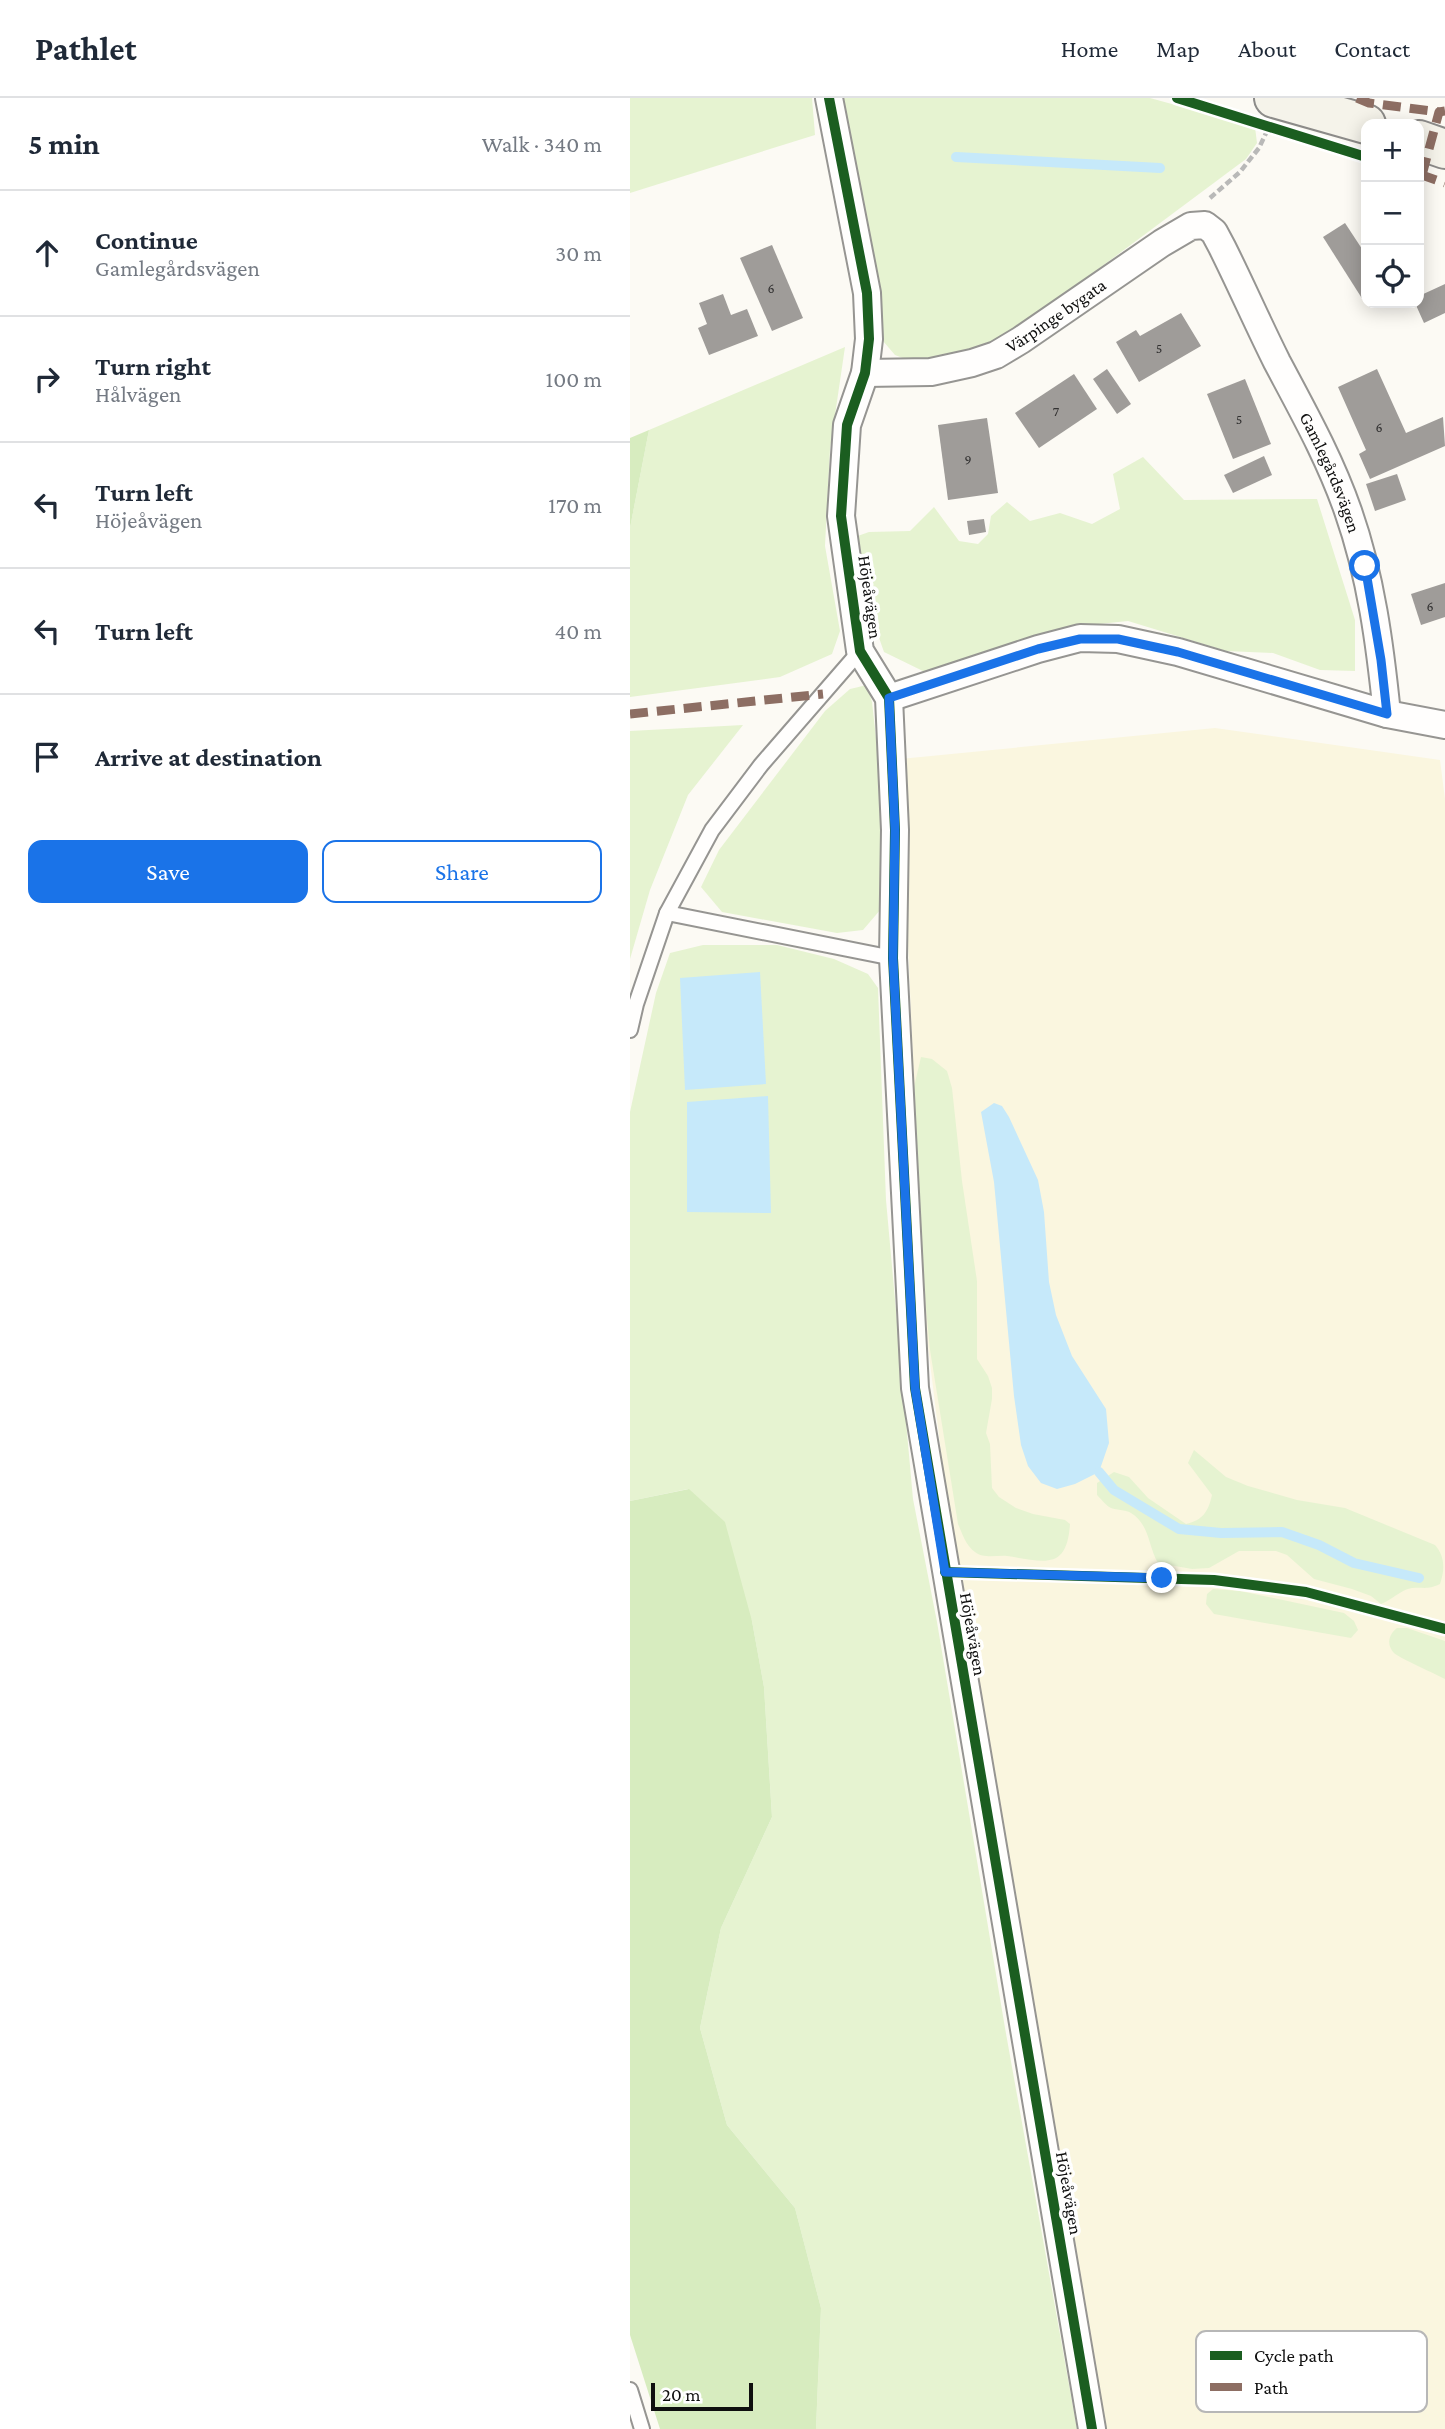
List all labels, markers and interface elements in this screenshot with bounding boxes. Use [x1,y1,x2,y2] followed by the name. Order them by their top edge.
[35,30,137,67] text: Pathlet
[1061,35,1118,62] text: Home
[1156,35,1200,62] text: Map
[1238,35,1296,62] text: About
[1334,35,1410,62] text: Contact
[1361,119,1424,308] map controls
[1361,119,1424,182] button: +
[28,127,100,160] text: 5 min
[482,131,602,157] text: Walk · 340 m
[1361,182,1424,245] button: −
[95,226,198,255] text: Continue
[28,234,66,272] icon: ahead
[555,240,602,266] text: 30 m
[1361,245,1424,308] button: locate
[95,255,260,281] text: Gamlegårdsvägen
[1002,275,1110,357] street label: Värpinge bygata
[767,280,775,296] house number: 6
[1156,340,1162,356] house number: 5
[95,352,211,381] text: Turn right
[28,360,66,398] icon: right
[546,366,602,392] text: 100 m
[95,381,181,407] text: Hålvägen
[1053,403,1060,419] house number: 7
[1296,409,1365,535] street label: Gamlegårdsvägen
[1236,411,1242,427] house number: 5
[1375,419,1383,435] house number: 6
[964,451,972,467] house number: 9
[95,478,193,507] text: Turn left
[28,486,66,524] icon: left
[548,492,602,518] text: 170 m
[95,507,202,533] text: Höjeåvägen
[1349,550,1380,581] route start
[853,554,886,640] street label: Höjeåvägen
[1426,598,1434,614] house number: 6
[28,612,66,650] icon: left
[95,617,193,646] text: Turn left
[554,618,602,644] text: 40 m
[28,738,66,776] icon: arrive
[95,743,322,772] text: Arrive at destination
[28,840,308,903] button: Save
[322,840,602,903] button: Share
[1146,1562,1177,1593] route end
[955,1591,990,1678] street label: Höjeåvägen
[1051,2150,1086,2237] street label: Höjeåvägen
[1196,2331,1427,2412] legend
[1254,2345,1334,2366] text: Cycle path
[1254,2377,1289,2398] text: Path
[651,2380,752,2412] scale bar
[662,2384,701,2405] text: 20 m

